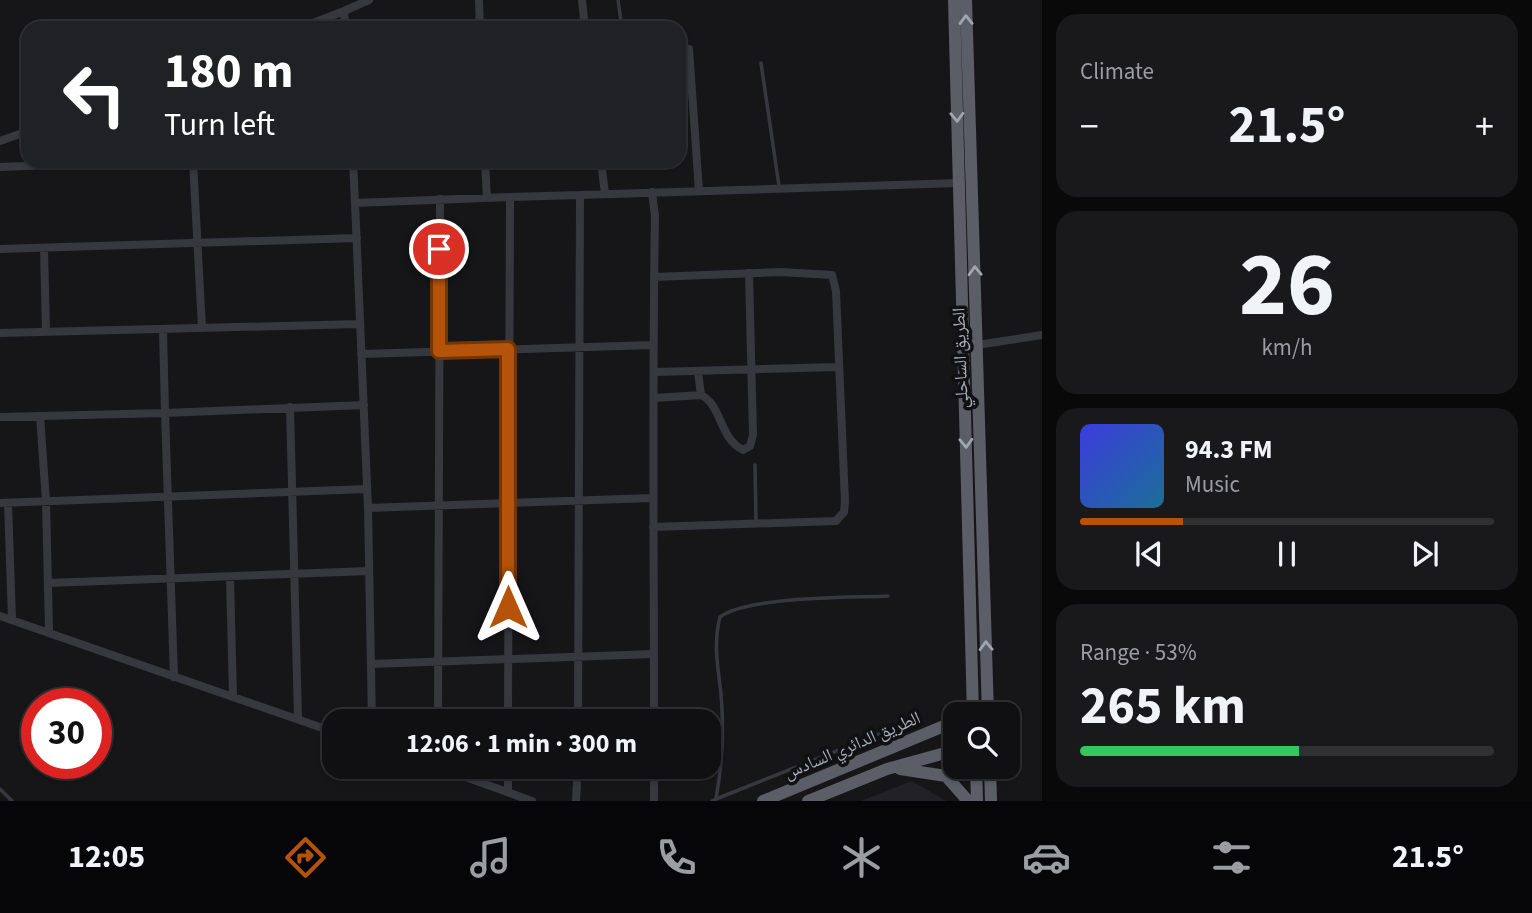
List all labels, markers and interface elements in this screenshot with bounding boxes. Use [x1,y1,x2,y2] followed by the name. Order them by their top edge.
[959,14,974,25] one-way arrow
[164,37,293,107] text: 180 m
[49,49,140,140] icon: left
[1080,55,1154,88] text: Climate
[1229,89,1345,163] text: 21.5°
[1080,100,1099,154] text: −
[1475,100,1494,154] text: +
[164,102,275,148] text: Turn left
[949,112,964,123] one-way arrow
[409,219,469,279] pin
[1239,221,1335,350] text: 26
[420,230,458,268] icon: arrive
[967,266,982,277] one-way arrow
[946,307,976,409] street label: الطريق الساحلي
[1261,331,1313,364] text: km/h
[1185,431,1273,468] text: 94.3 FM
[958,437,973,448] one-way arrow
[1185,468,1240,501] text: Music
[1130,535,1168,573] icon: previous
[1268,535,1306,573] icon: pause
[1406,535,1444,573] icon: next
[471,570,545,644] position arrow
[1080,636,1197,669] text: Range · 53%
[978,640,993,651] one-way arrow
[1080,670,1246,744] text: 265 km
[21,688,112,779] speed limit sign: 30
[943,702,1020,779] map controls
[943,702,1020,779] button: search
[780,705,925,787] street label: الطريق الدائري السادس
[406,725,637,762] text: 12:06 · 1 min · 300 m
[281,833,330,882] icon: directions
[466,833,515,882] icon: music
[652,833,701,882] icon: phone
[837,833,886,882] icon: climate
[1022,833,1071,882] icon: car
[1207,833,1256,882] icon: filters
[68,834,145,880] text: 12:05
[1392,834,1464,880] text: 21.5°

